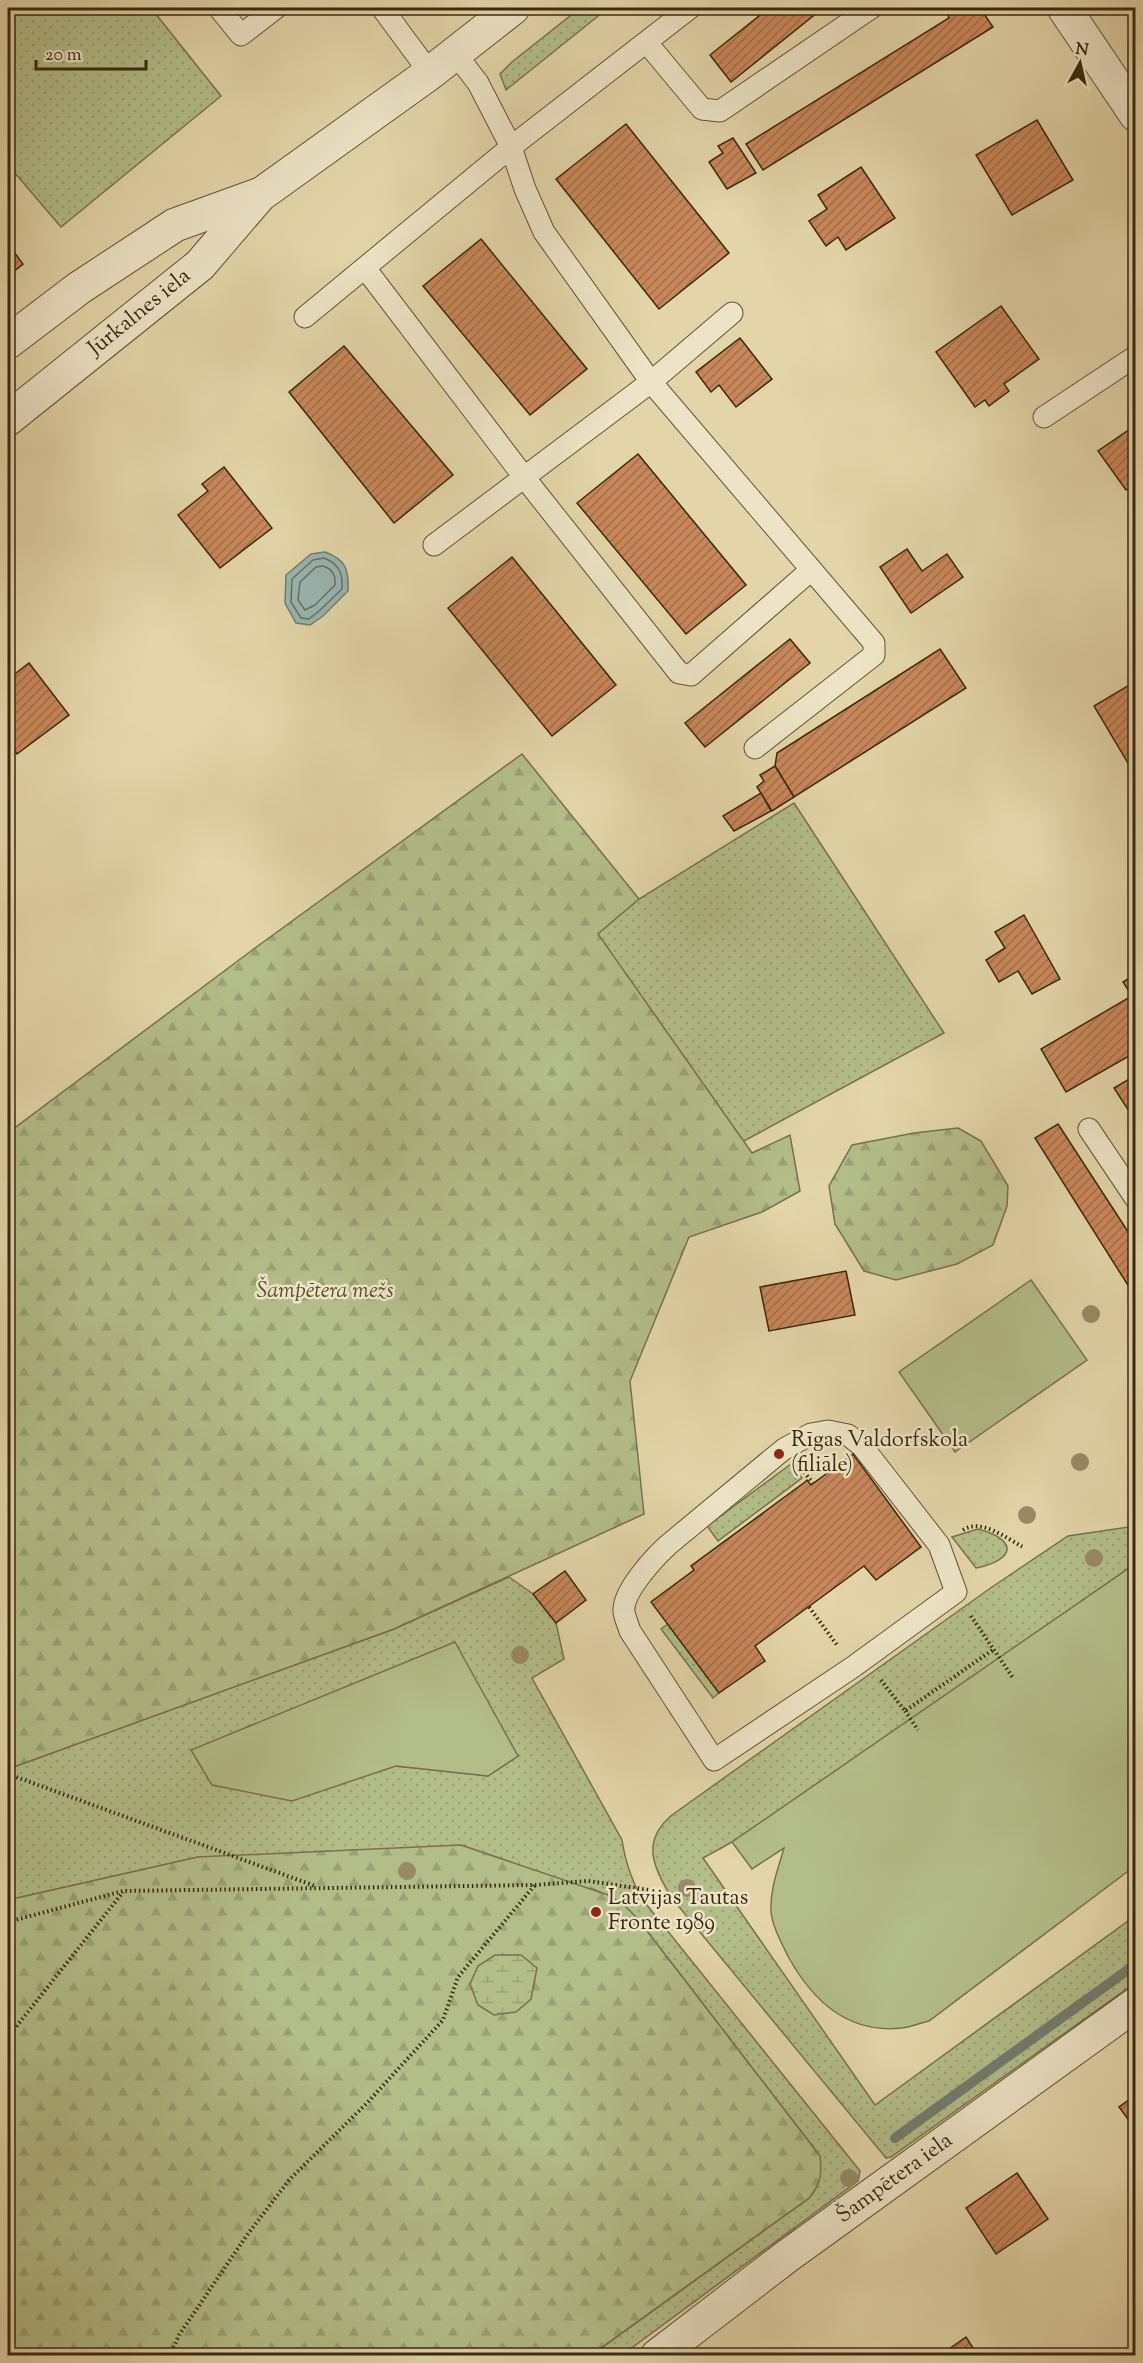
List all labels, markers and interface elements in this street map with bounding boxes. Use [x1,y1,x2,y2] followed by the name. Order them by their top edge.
[36,33,146,71] scale bar
[1050,33,1110,93] north arrow
[1074,38,1090,63] text: N
[45,43,82,69] text: 20 m
[81,261,198,365] street label: Jūrkalnes iela
[256,1276,394,1308] park label: Šampētera mežs
[791,1425,968,1482] place label: Rīgas Valdorfskola (filiāle)
[772,1447,786,1461] marker: Rīgas Valdorfskola (filiāle)
[608,1883,748,1940] place label: Latvijas Tautas Fronte 1989
[589,1905,603,1919] marker: Latvijas Tautas Fronte 1989
[830,2125,960,2232] street label: Šampētera iela

